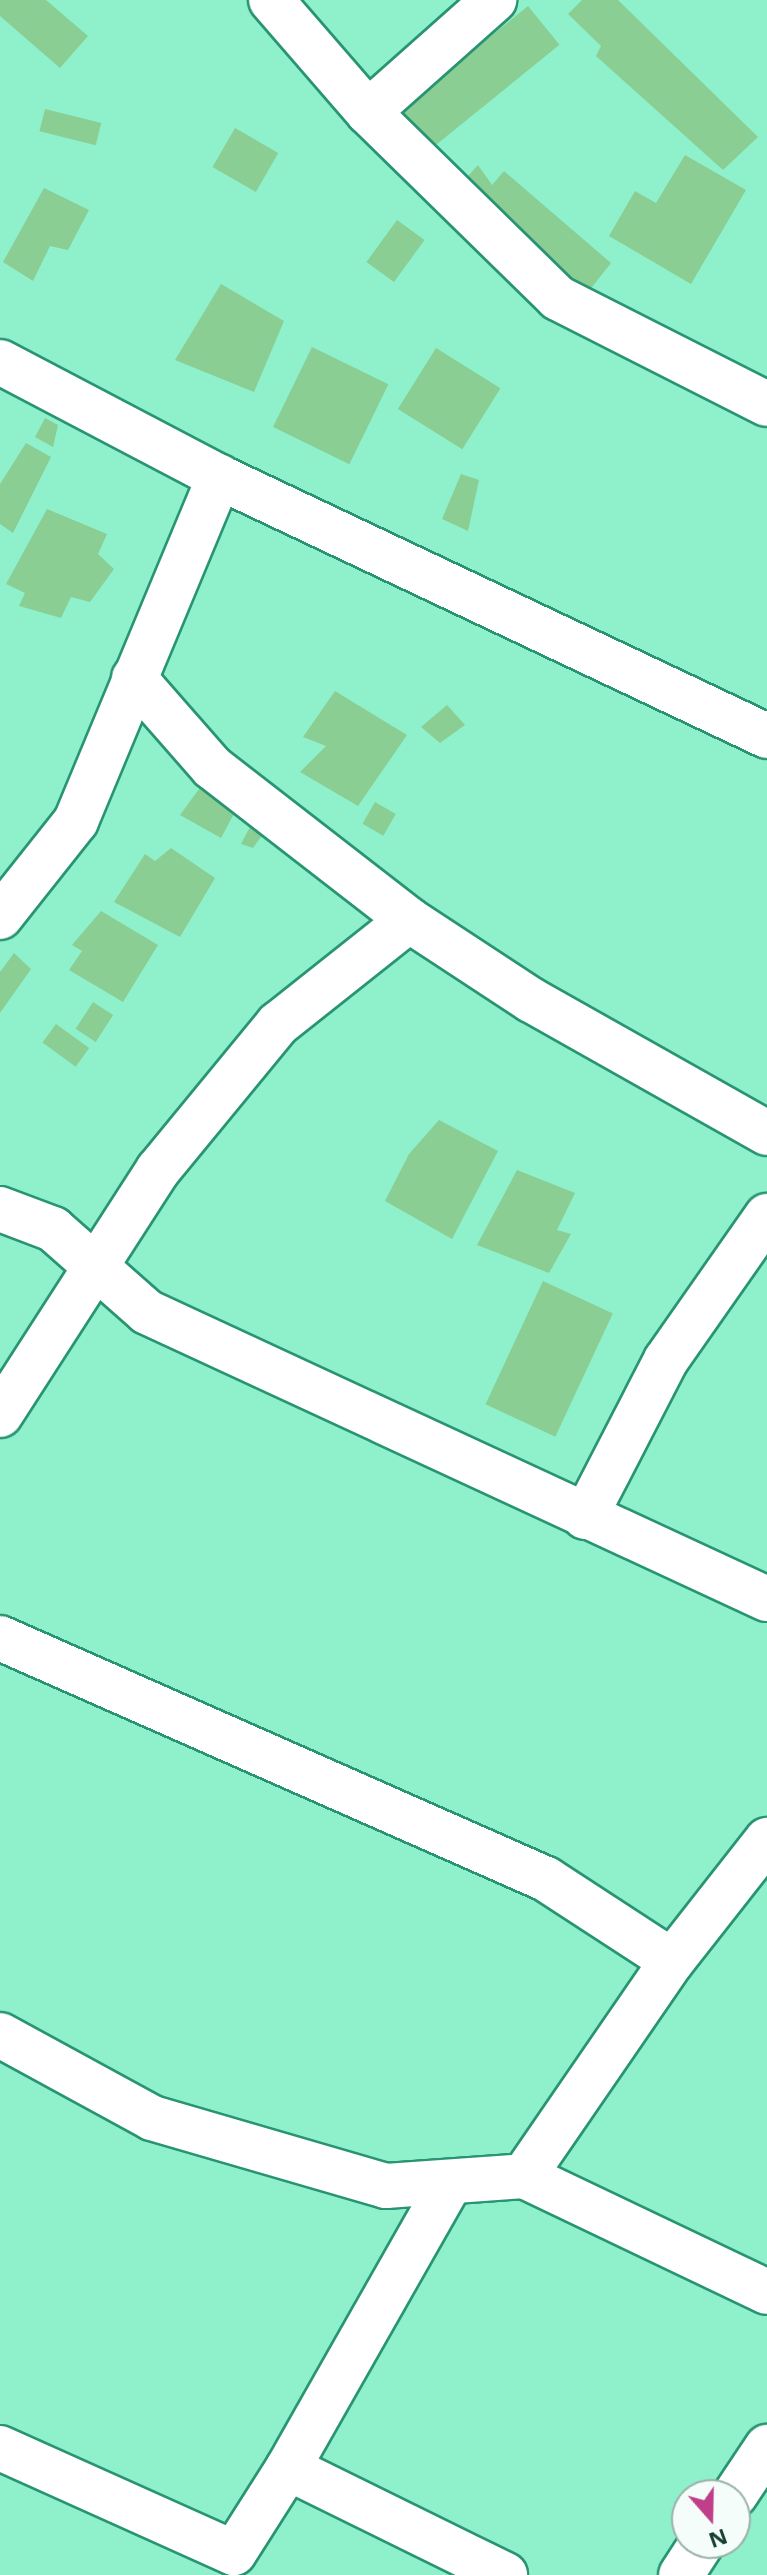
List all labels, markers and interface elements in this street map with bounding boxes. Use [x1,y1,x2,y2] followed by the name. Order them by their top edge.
[671,2479,751,2559] north arrow
[705,2523,732,2557] text: N

